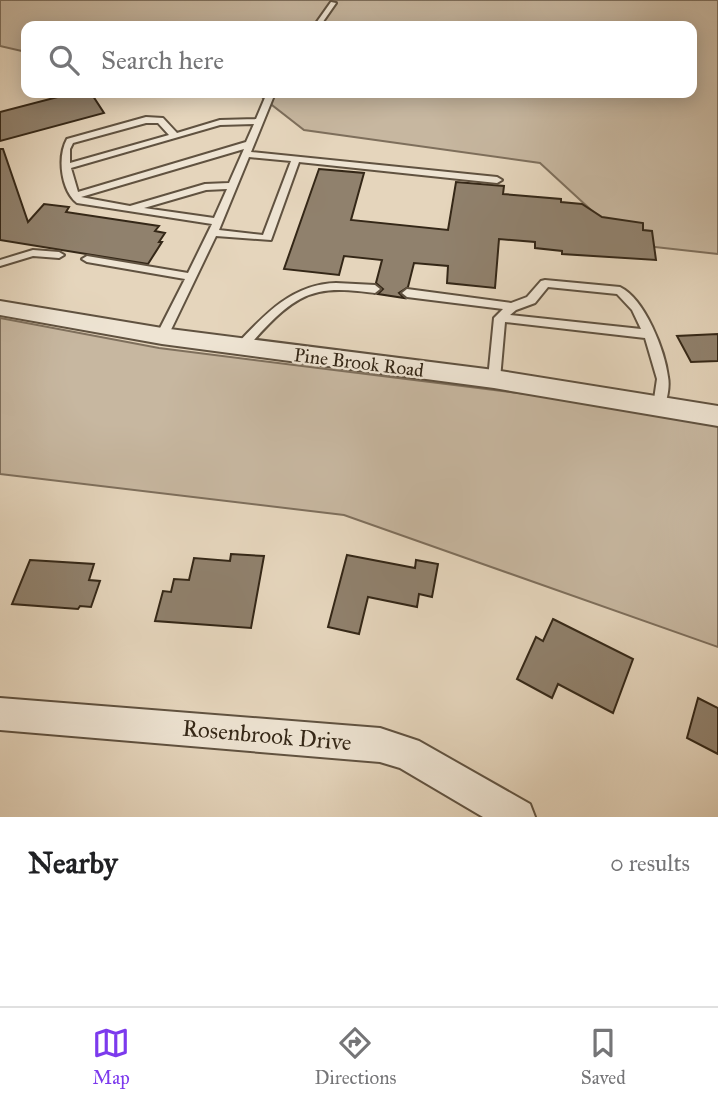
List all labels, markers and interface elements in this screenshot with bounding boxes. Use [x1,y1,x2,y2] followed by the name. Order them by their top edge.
[21,21,697,98] search box
[45,41,83,79] icon: search
[101,44,224,76] text: Search here
[293,343,426,382] street label: Pine Brook Road
[181,714,353,756] street label: Rosenbrook Drive
[28,845,118,881] text: Nearby
[610,849,690,877] text: 0 results
[92,1024,130,1089] tab: Map
[314,1024,396,1089] tab: Directions
[581,1024,626,1089] tab: Saved

